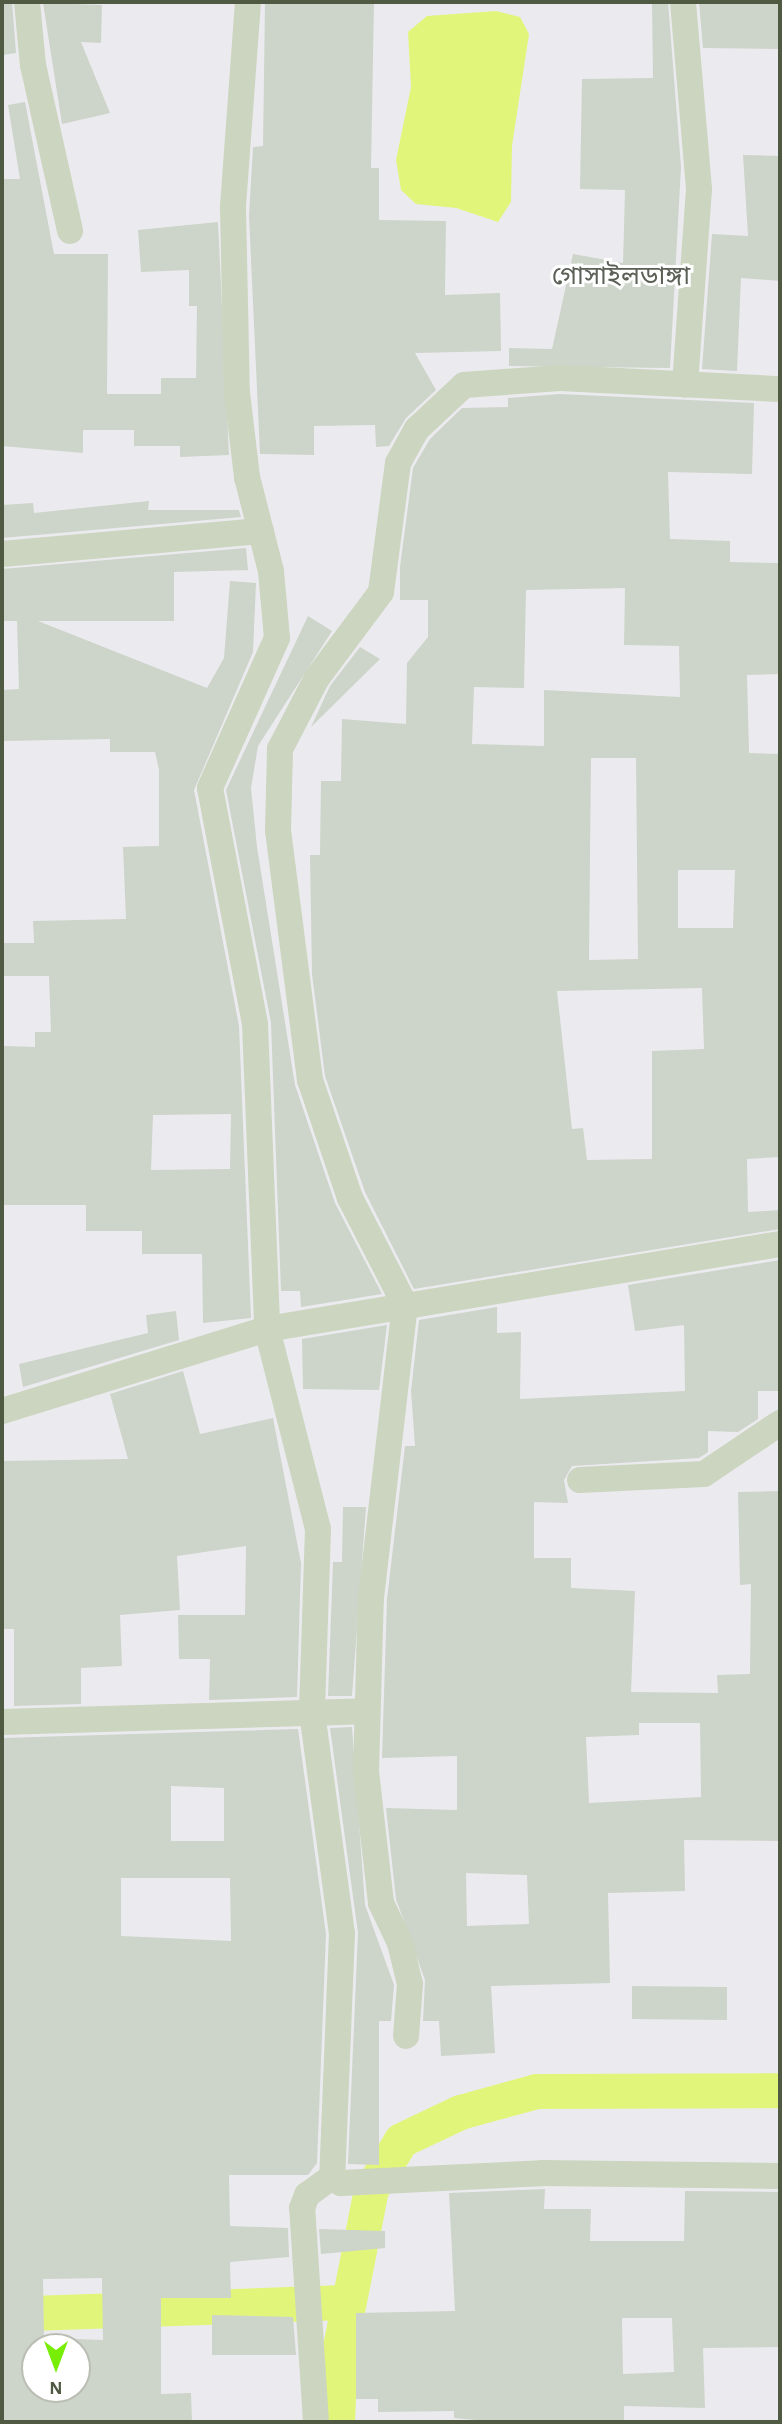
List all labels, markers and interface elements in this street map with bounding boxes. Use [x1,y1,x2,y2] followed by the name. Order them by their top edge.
[552,261,690,293] district label: গোসাইলডাঙ্গা
[21,2333,91,2403] north arrow
[49,2378,63,2397] text: N

